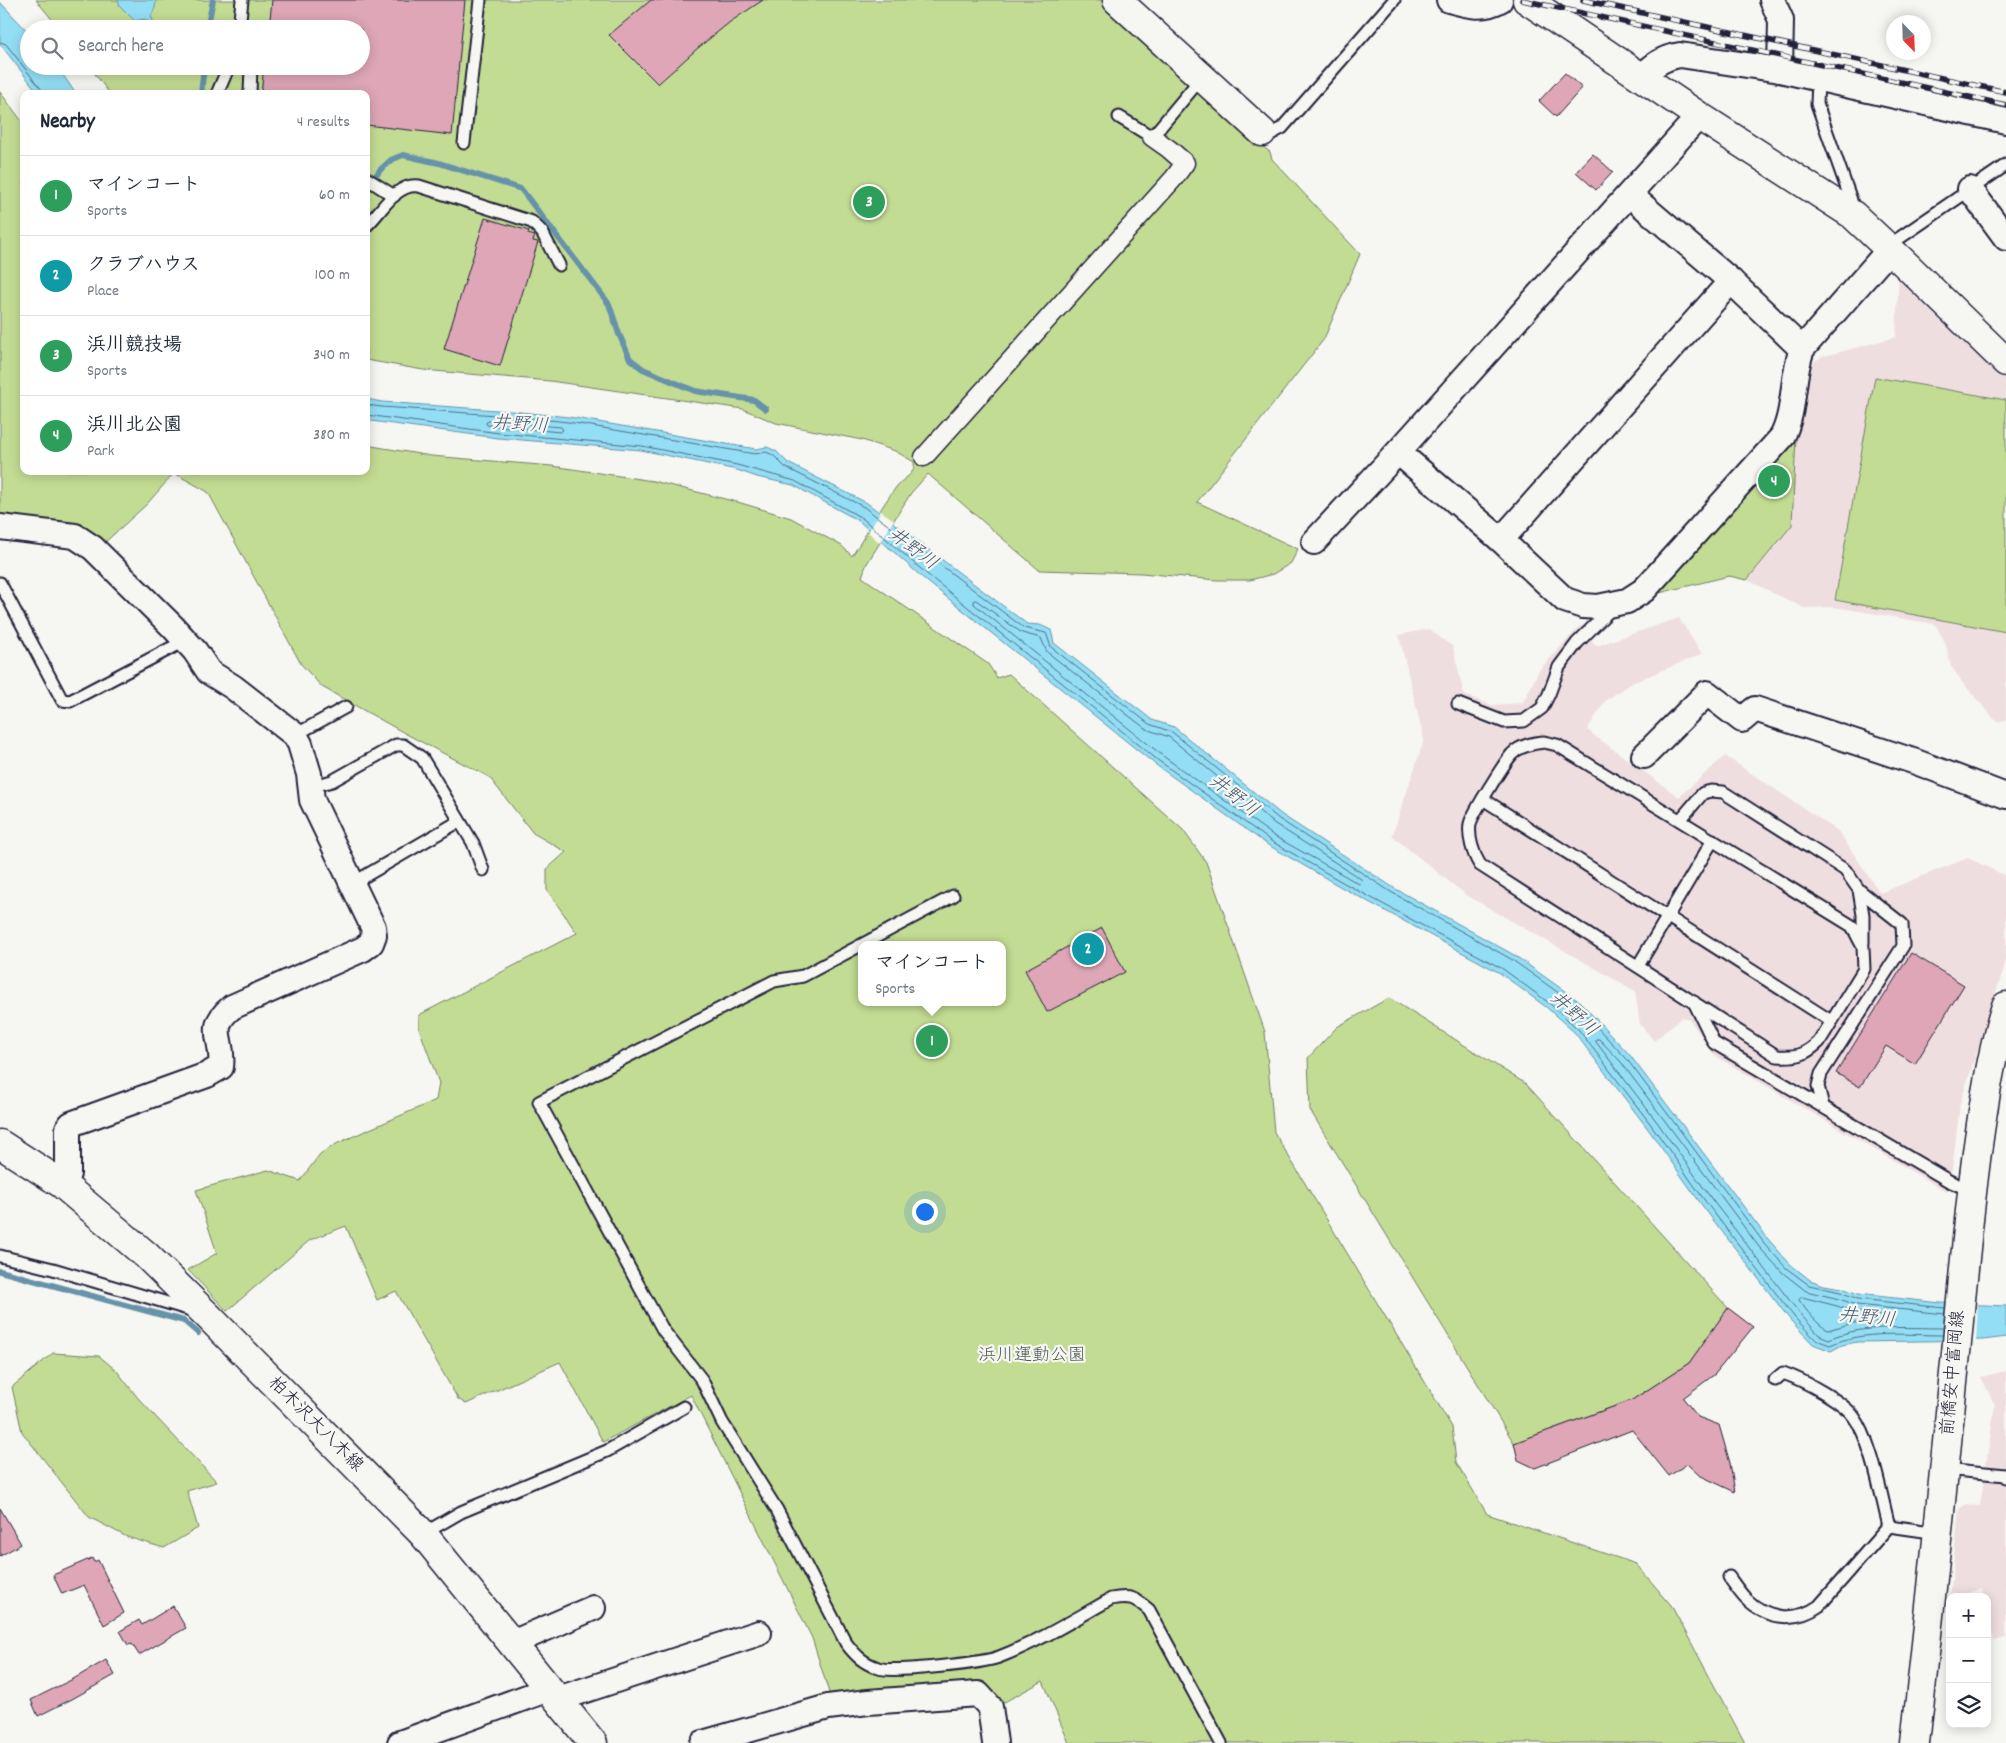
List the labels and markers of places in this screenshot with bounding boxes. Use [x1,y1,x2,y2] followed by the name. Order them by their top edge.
[853,183,885,221] pin: 3
[1758,462,1790,500] pin: 4
[1072,930,1104,968] pin: 2
[916,1022,948,1060] pin: 1

